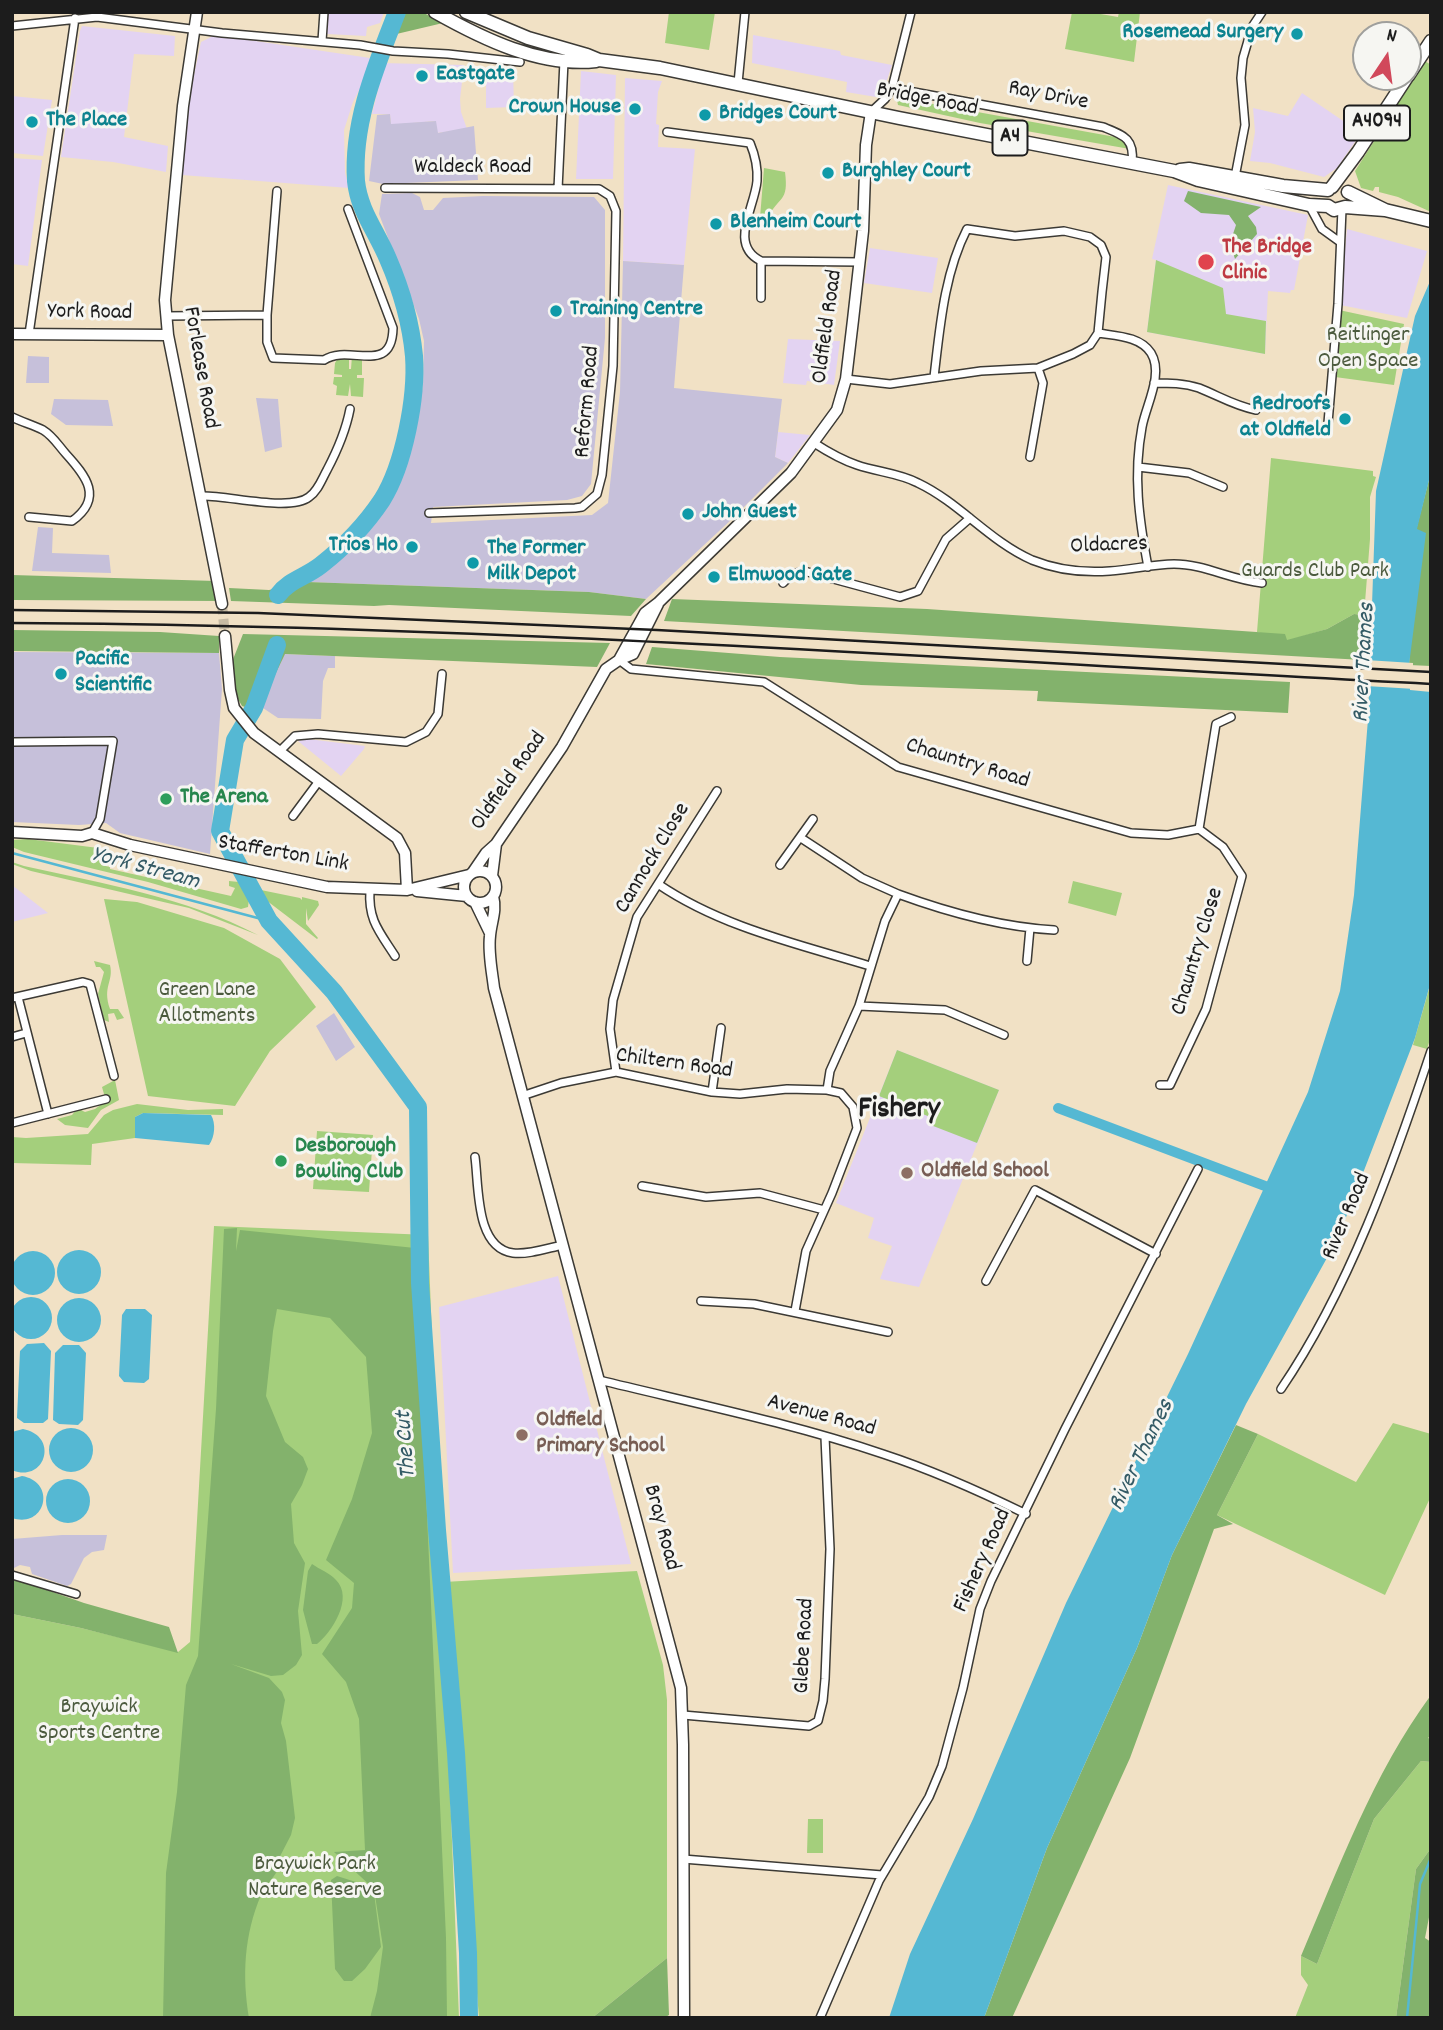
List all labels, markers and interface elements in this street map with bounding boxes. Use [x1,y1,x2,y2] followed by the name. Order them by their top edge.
[1122,20,1283,48] place label: Rosemead Surgery
[1352,21,1422,91] north arrow
[1384,23,1399,51] text: N
[1289,26,1305,42] marker: Rosemead Surgery
[436,62,515,90] place label: Eastgate
[414,68,430,84] marker: Eastgate
[1006,76,1090,118] street label: Ray Drive
[874,78,980,124] street label: Bridge Road
[508,95,621,123] place label: Crown House
[627,101,643,117] marker: Crown House
[719,101,837,129] place label: Bridges Court
[1344,106,1410,140] road number: A4094
[697,107,713,123] marker: Bridges Court
[46,108,127,136] place label: The Place
[24,114,40,130] marker: The Place
[992,120,1028,156] road number: A4
[414,155,532,183] street label: Waldeck Road
[842,159,971,187] place label: Burghley Court
[820,165,836,181] marker: Burghley Court
[730,210,862,238] place label: Blenheim Court
[708,216,724,232] marker: Blenheim Court
[1222,235,1312,289] place label: The Bridge Clinic
[1196,252,1216,272] marker: The Bridge Clinic
[807,268,851,386] street label: Oldfield Road
[570,297,703,325] place label: Training Centre
[47,299,133,329] street label: York Road
[548,303,564,319] marker: Training Centre
[175,305,223,431] street label: Forlease Road
[1318,323,1418,377] park label: Reitlinger Open Space
[570,345,608,459] street label: Reform Road
[1240,392,1331,446] place label: Redroofs at Oldfield
[1337,411,1353,427] marker: Redroofs at Oldfield
[702,500,797,528] place label: John Guest
[680,506,696,522] marker: John Guest
[1070,532,1148,562] street label: Oldacres
[329,533,398,561] place label: Trios Ho
[487,536,586,590] place label: The Former Milk Depot
[404,539,420,555] marker: Trios Ho
[465,555,481,571] marker: The Former Milk Depot
[1241,559,1389,587] park label: Guards Club Park
[728,563,852,591] place label: Elmwood Gate
[706,569,722,585] marker: Elmwood Gate
[1348,602,1384,724] water label: River Thames
[75,647,152,701] place label: Pacific Scientific
[53,666,69,682] marker: Pacific Scientific
[466,727,554,837] street label: Oldfield Road
[902,733,1032,797] street label: Chauntry Road
[180,785,268,813] place label: The Arena
[158,791,174,807] marker: The Arena
[610,799,698,919] street label: Cannock Close
[216,830,350,880] street label: Stafferton Link
[88,842,202,898] water label: York Stream
[1167,885,1231,1019] street label: Chauntry Close
[158,978,256,1032] park label: Green Lane Allotments
[614,1043,734,1087] street label: Chiltern Road
[858,1094,940,1130] district label: Fishery
[295,1134,403,1188] place label: Desborough Bowling Club
[273,1153,289,1169] marker: Desborough Bowling Club
[921,1159,1049,1187] place label: Oldfield School
[899,1165,915,1181] marker: Oldfield School
[1317,1169,1379,1265] street label: River Road
[764,1389,878,1445] street label: Avenue Road
[1104,1396,1182,1516] water label: River Thames
[536,1408,665,1462] place label: Oldfield Primary School
[391,1410,425,1480] water label: The Cut
[514,1427,530,1443] marker: Oldfield Primary School
[635,1482,685,1574] street label: Bray Road
[949,1505,1019,1617] street label: Fishery Road
[790,1598,822,1694] street label: Glebe Road
[38,1695,160,1749] park label: Braywick Sports Centre
[248,1852,382,1906] park label: Braywick Park Nature Reserve

